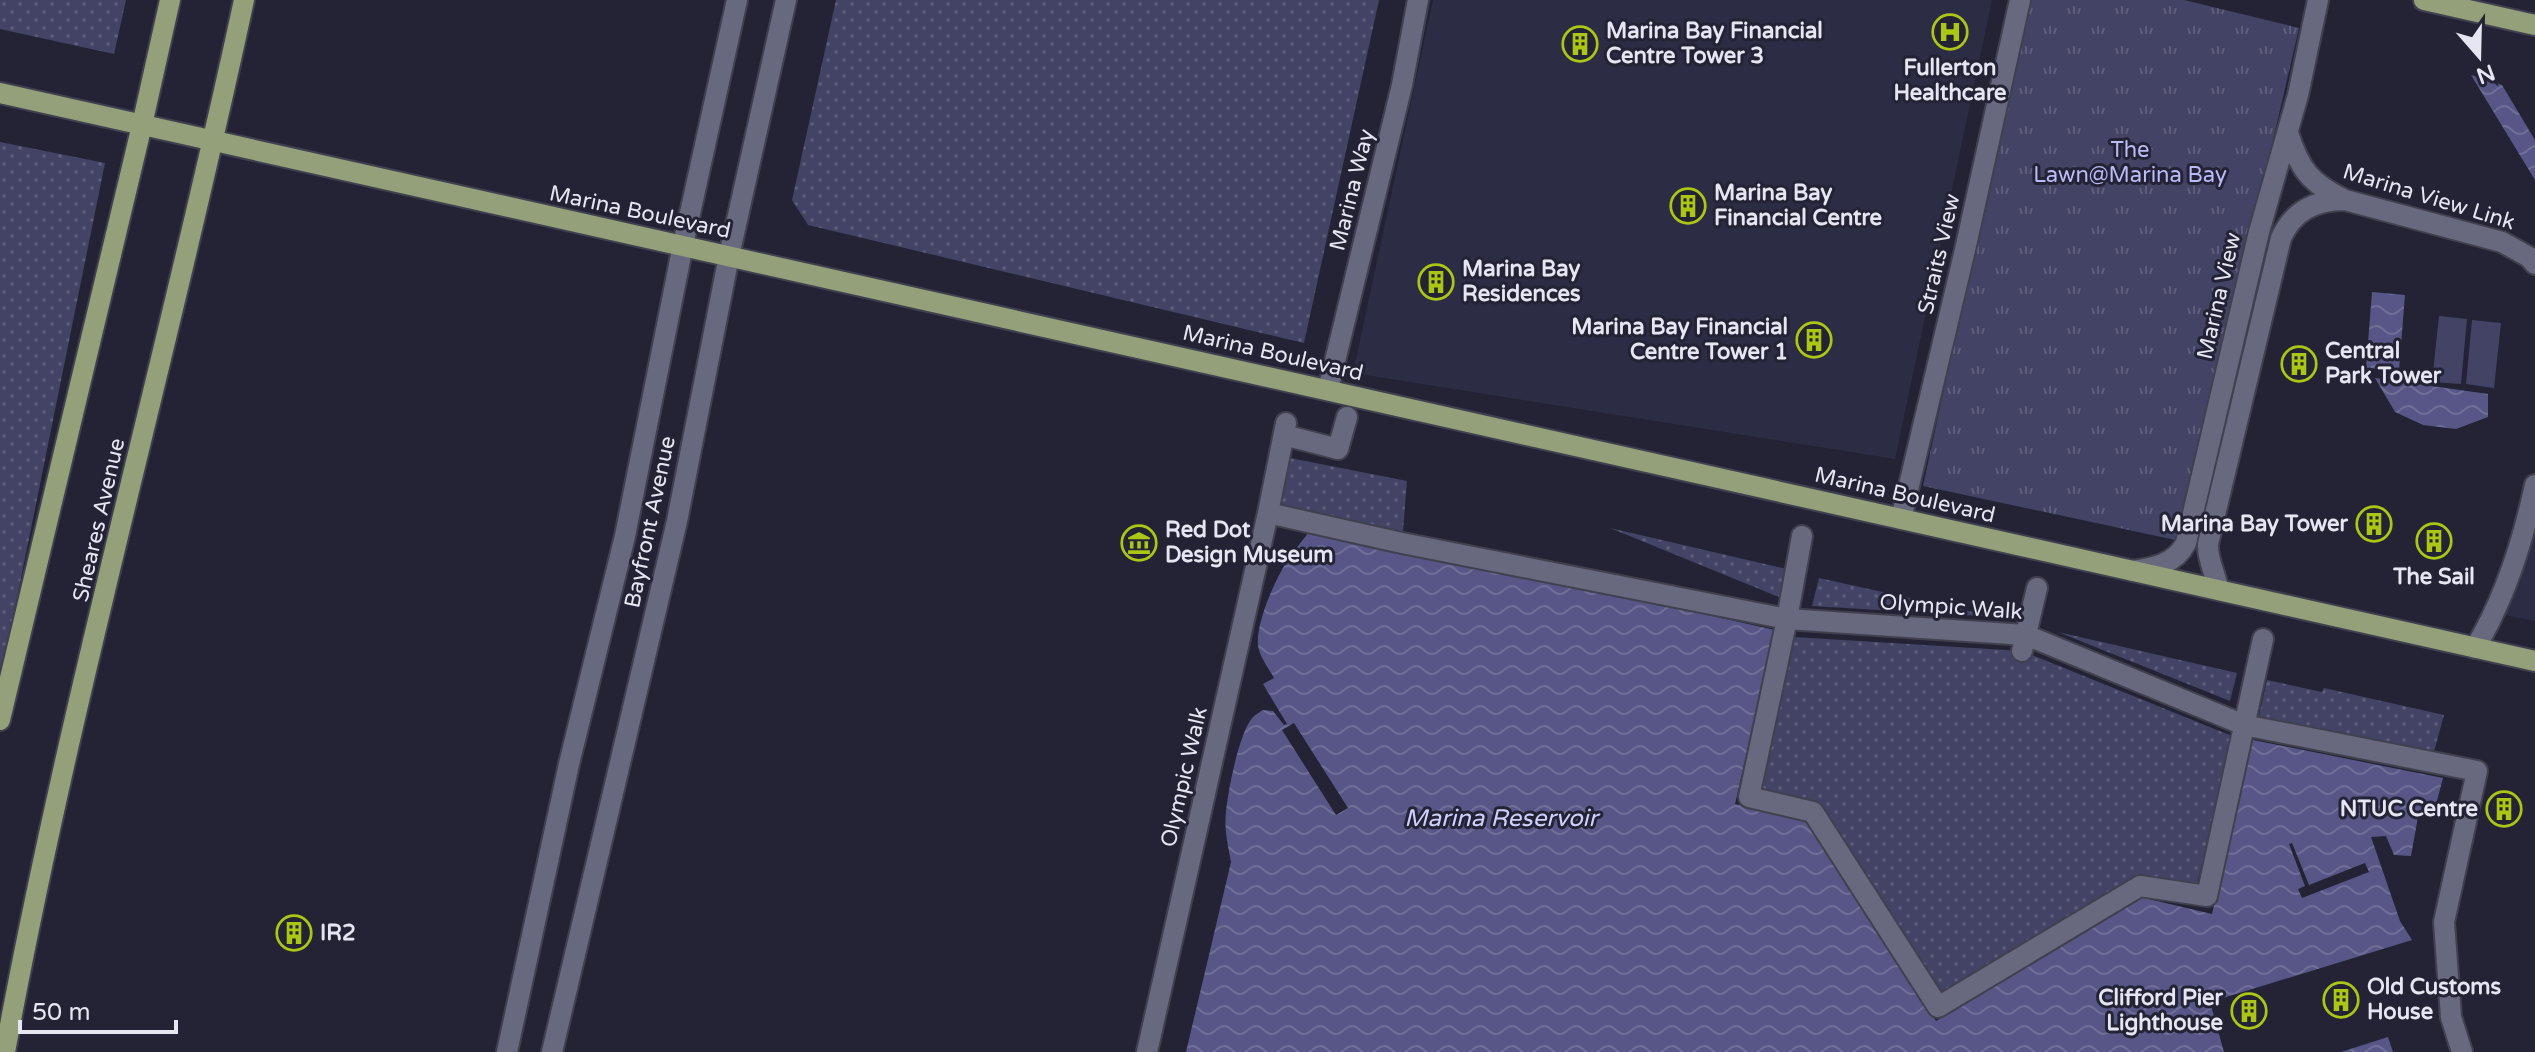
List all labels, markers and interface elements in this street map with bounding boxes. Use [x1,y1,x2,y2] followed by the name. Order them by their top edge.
[1931,13,1969,51] hospital icon: Fullerton Healthcare
[2439,16,2519,96] north arrow
[1606,18,1823,69] place label: Marina Bay Financial Centre Tower 3
[1561,25,1599,63] building icon: Marina Bay Financial Centre Tower 3
[1893,55,2007,106] place label: Fullerton Healthcare
[2473,59,2498,89] text: N
[1324,126,1380,253] street label: Marina Way
[2033,137,2227,188] park label: The Lawn@Marina Bay
[2340,158,2518,236] street label: Marina View Link
[547,180,733,244] street label: Marina Boulevard
[1714,180,1882,231] place label: Marina Bay Financial Centre
[1669,187,1707,225] building icon: Marina Bay Financial Centre
[1913,191,1965,317] street label: Straits View
[2192,230,2246,362] street label: Marina View
[1462,256,1581,307] place label: Marina Bay Residences
[1417,263,1455,301] building icon: Marina Bay Residences
[1571,314,1788,365] place label: Marina Bay Financial Centre Tower 1
[1180,320,1366,386] street label: Marina Boulevard
[1795,321,1833,359] building icon: Marina Bay Financial Centre Tower 1
[2325,338,2442,389] place label: Central Park Tower
[2280,345,2318,383] building icon: Central Park Tower
[619,434,681,610] street label: Bayfront Avenue
[68,436,130,604] street label: Sheares Avenue
[1812,462,1998,528] street label: Marina Boulevard
[2355,505,2393,543] building icon: Marina Bay Tower
[2161,511,2349,537] place label: Marina Bay Tower
[1165,517,1334,568] place label: Red Dot Design Museum
[2415,522,2453,560] building icon: The Sail
[1120,524,1158,562] museum icon: Red Dot Design Museum
[2392,564,2475,590] place label: The Sail
[1879,589,2023,625] street label: Olympic Walk
[1155,704,1213,850] street label: Olympic Walk
[2485,790,2523,828] building icon: NTUC Centre
[2340,796,2478,822] place label: NTUC Centre
[1404,804,1601,833] water label: Marina Reservoir
[275,914,313,952] building icon: IR2
[320,920,356,946] place label: IR2
[2367,974,2501,1025] place label: Old Customs House
[2322,981,2360,1019] building icon: Old Customs House
[20,984,176,1034] scale bar
[2098,985,2224,1036] place label: Clifford Pier Lighthouse
[2230,992,2268,1030] building icon: Clifford Pier Lighthouse
[32,998,90,1027] text: 50 m

